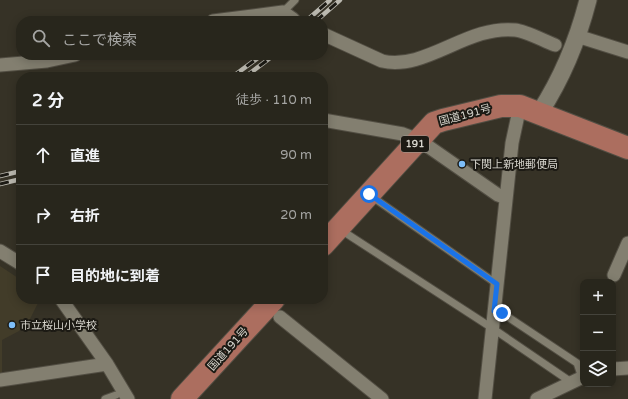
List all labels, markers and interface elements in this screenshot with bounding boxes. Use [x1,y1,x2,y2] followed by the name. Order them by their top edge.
[16,16,328,60] search box
[30,27,52,49] icon: search
[62,31,137,49] text: ここで検索
[32,90,64,111] text: 2 分
[236,92,312,108] text: 徒歩 · 110 m
[437,102,493,128] street label: 国道191号
[401,136,429,152] road number: 191
[32,144,54,166] icon: ahead
[70,147,100,165] text: 直進
[280,147,312,163] text: 90 m
[470,158,558,171] place label: 下関上新地郵便局
[457,159,467,169] marker: 下関上新地郵便局
[360,185,378,203] route start
[32,204,54,226] icon: right
[70,207,100,225] text: 右折
[280,207,312,223] text: 20 m
[32,264,54,286] icon: arrive
[70,267,160,285] text: 目的地に到着
[580,279,616,387] map controls
[580,279,616,315] button: +
[493,304,511,322] route end
[580,315,616,351] button: −
[20,319,97,332] place label: 市立桜山小学校
[7,320,17,330] marker: 市立桜山小学校
[205,325,251,373] street label: 国道191号
[580,351,616,387] button: layers

